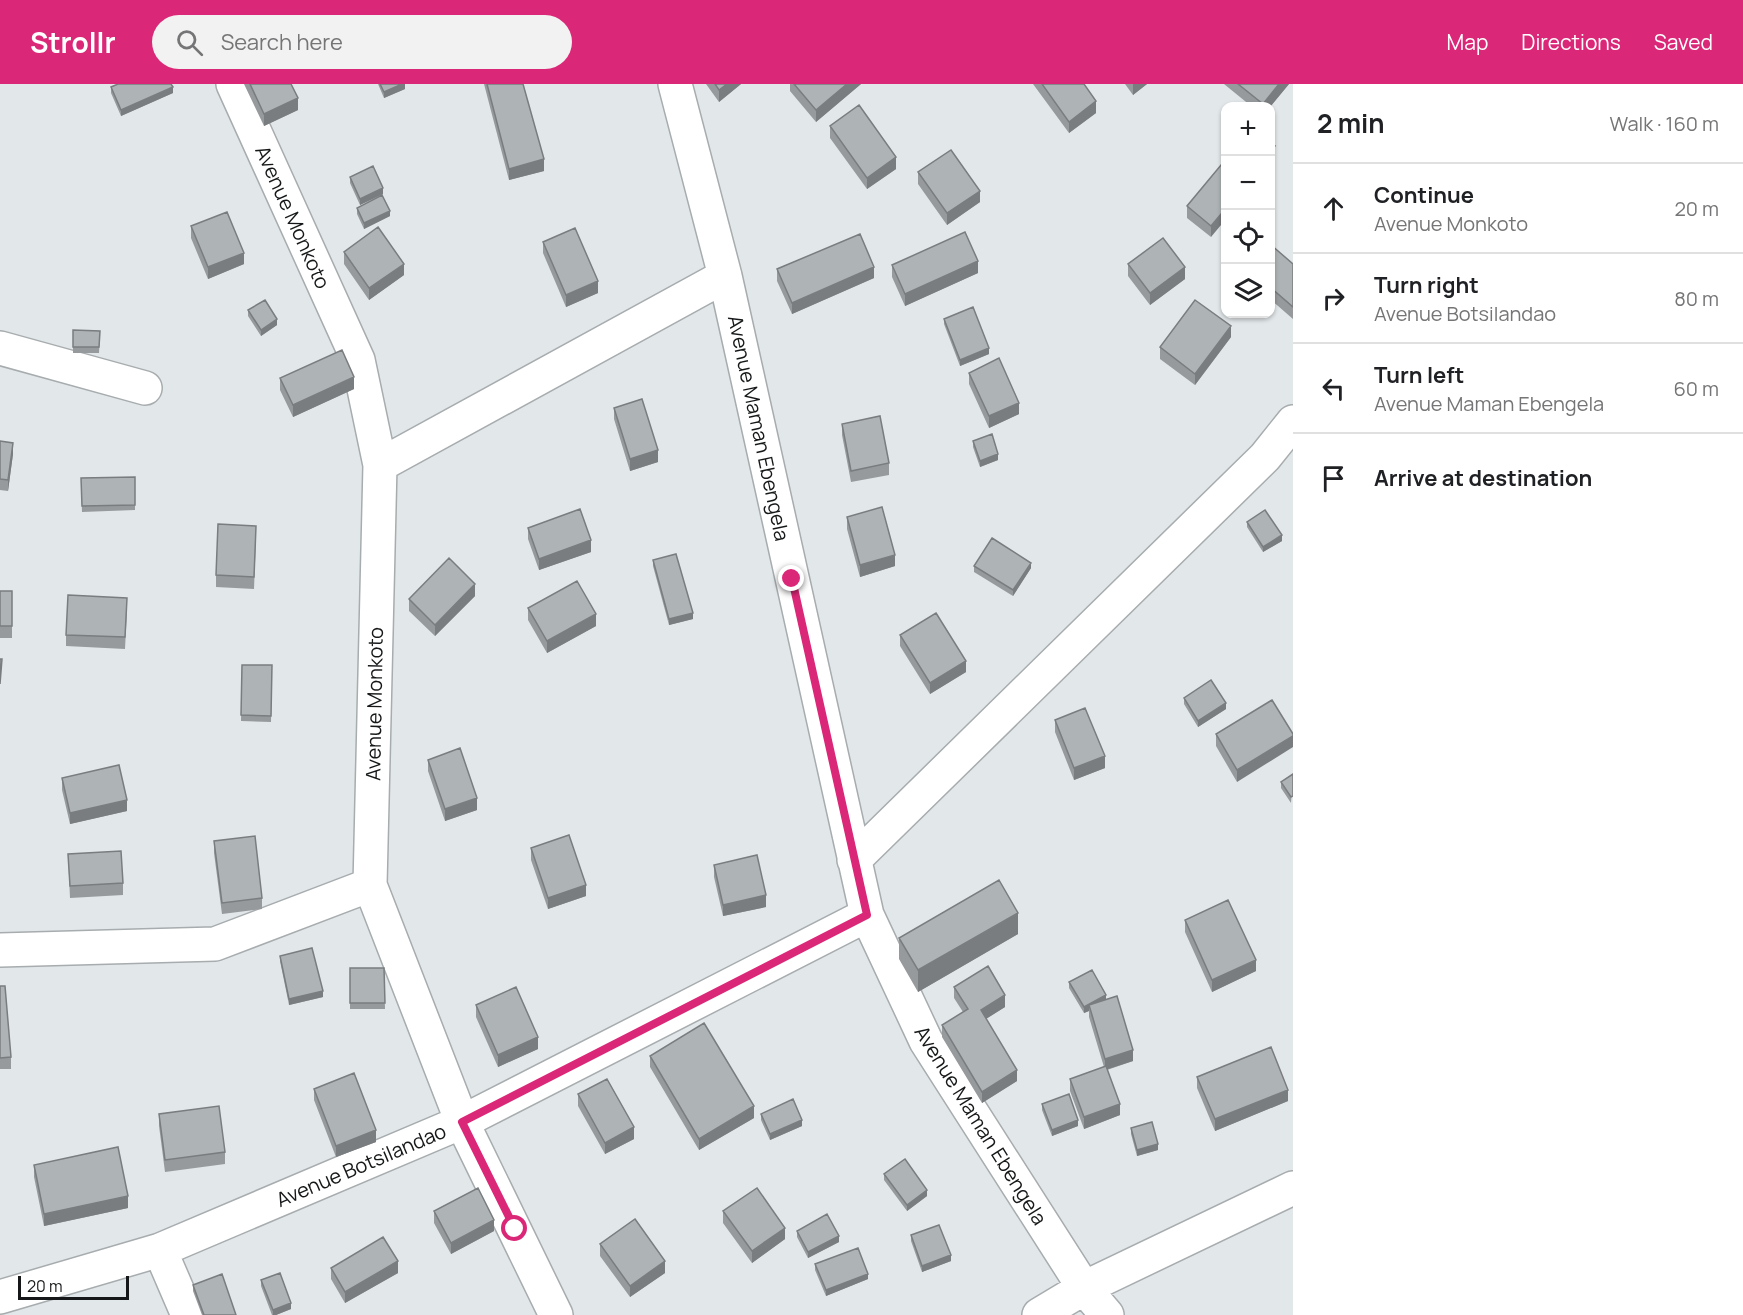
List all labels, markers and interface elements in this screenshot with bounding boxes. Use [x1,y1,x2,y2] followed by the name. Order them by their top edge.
[152,15,572,69] search box
[30,23,116,61] text: Strollr
[173,26,206,59] icon: search
[221,27,343,57] text: Search here
[1447,28,1488,56] text: Map
[1521,28,1621,56] text: Directions
[1654,28,1713,56] text: Saved
[1221,102,1275,318] map controls
[1221,102,1275,156] button: +
[1317,105,1385,141] text: 2 min
[1610,110,1719,137] text: Walk · 160 m
[249,141,337,293] street label: Avenue Monkoto
[1221,156,1275,210] button: −
[1374,180,1474,210] text: Continue
[1317,192,1350,225] icon: ahead
[1674,195,1719,222] text: 20 m
[1221,210,1275,264] button: locate
[1374,210,1528,237] text: Avenue Monkoto
[1221,264,1275,318] button: layers
[1374,270,1479,300] text: Turn right
[1317,282,1350,315] icon: right
[1674,285,1719,312] text: 80 m
[1374,300,1556,327] text: Avenue Botsilandao
[722,313,796,543] street label: Avenue Maman Ebengela
[1374,360,1464,390] text: Turn left
[1317,372,1350,405] icon: left
[1673,375,1719,402] text: 60 m
[1374,390,1604,417] text: Avenue Maman Ebengela
[1317,462,1350,495] icon: arrive
[1374,463,1592,493] text: Arrive at destination
[778,565,804,591] route end
[359,627,389,781] street label: Avenue Monkoto
[909,1020,1053,1230] street label: Avenue Maman Ebengela
[272,1117,450,1213] street label: Avenue Botsilandao
[501,1215,527,1241] route start
[18,1273,129,1300] scale bar
[27,1275,63,1297] text: 20 m

